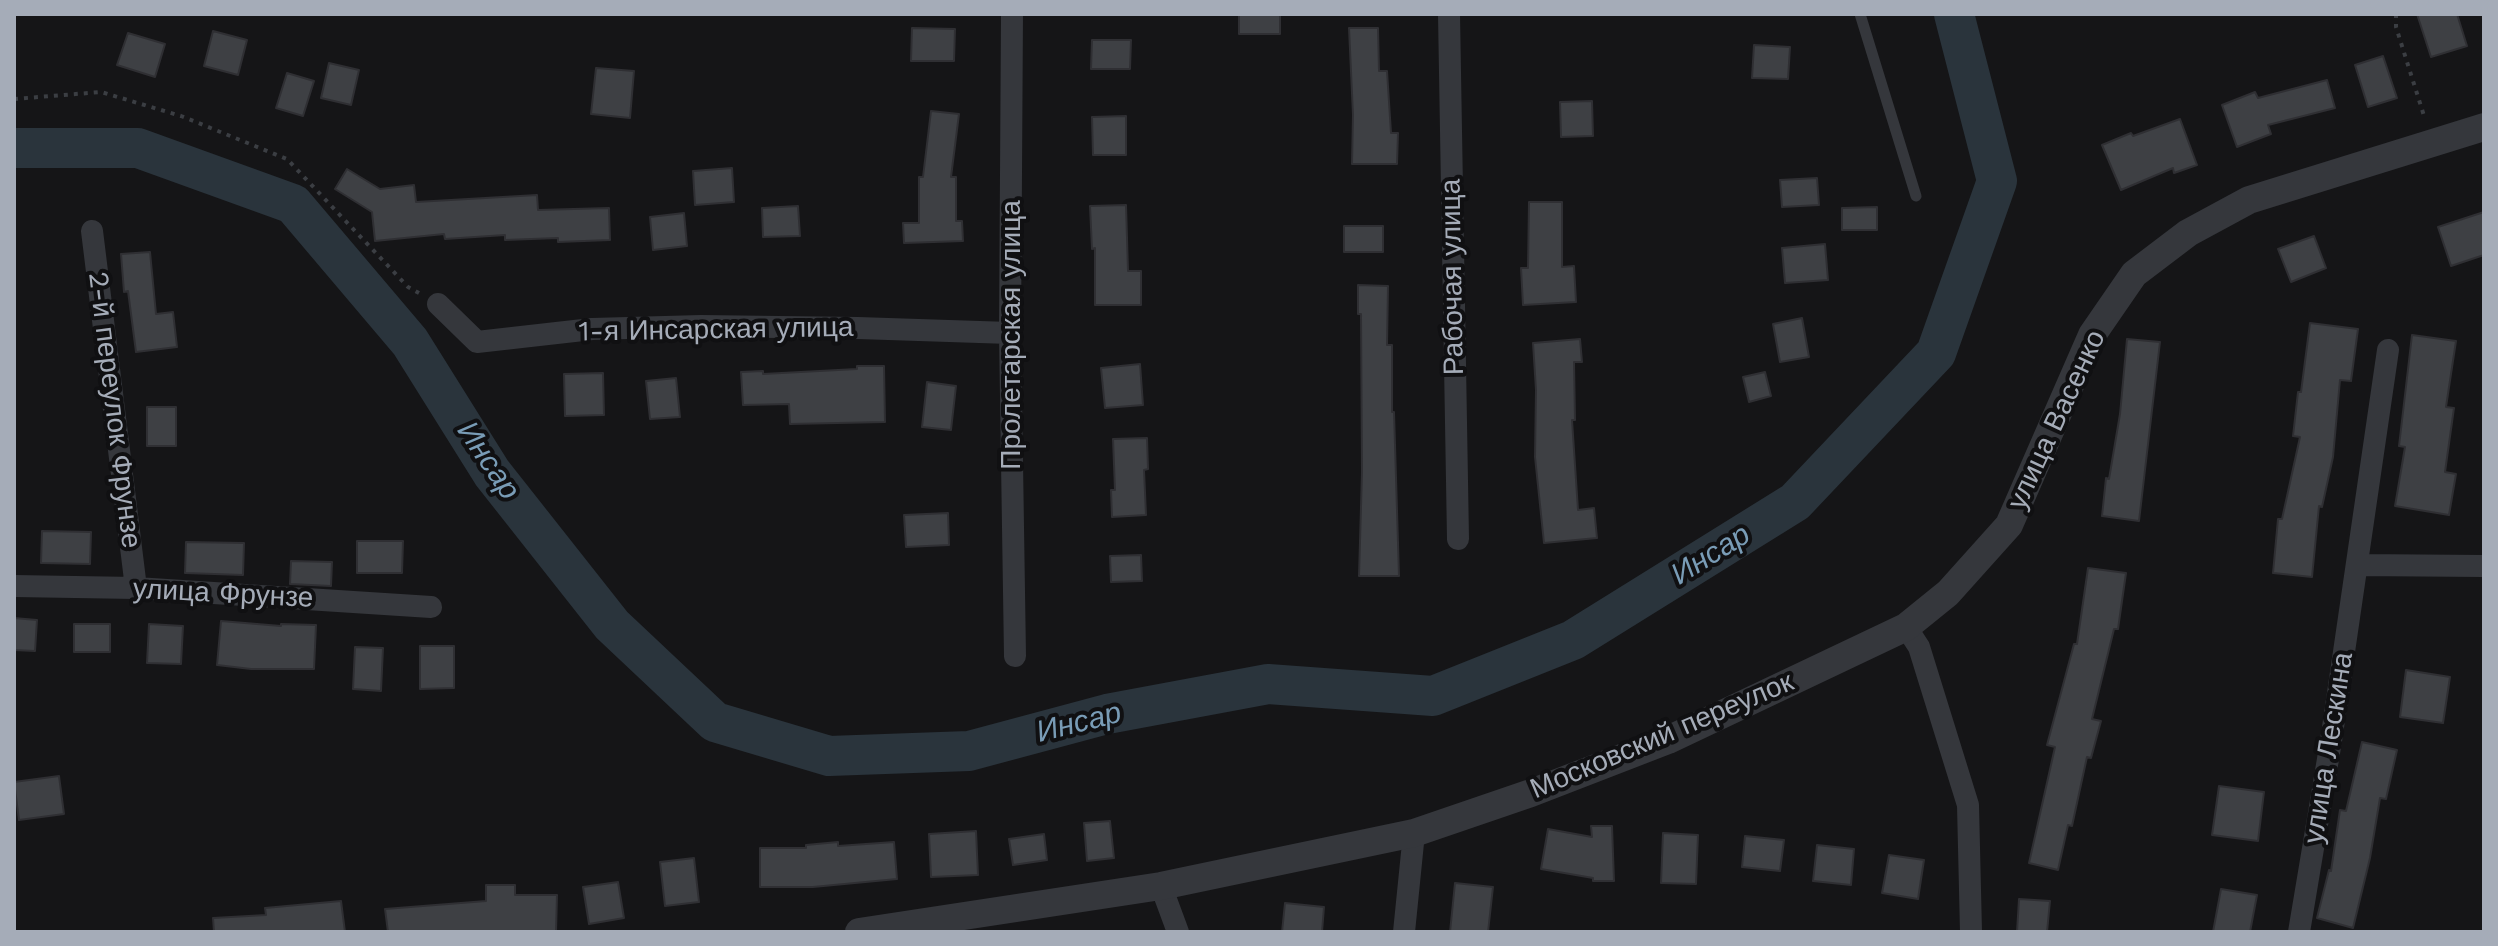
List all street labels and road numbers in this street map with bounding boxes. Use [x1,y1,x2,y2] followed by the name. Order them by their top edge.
[1434,179,1472,375] street label: Рабочая улица
[995,200,1029,470] street label: Пролетарская улица
[80,270,148,550] street label: 2-й переулок Фрунзе
[578,311,854,349] street label: 1-я Инсарская улица
[2001,325,2113,515] street label: улица Васенко
[132,572,314,616] street label: улица Фрунзе
[2297,650,2361,846] street label: улица Лескина
[1525,665,1799,807] street label: Московский переулок

